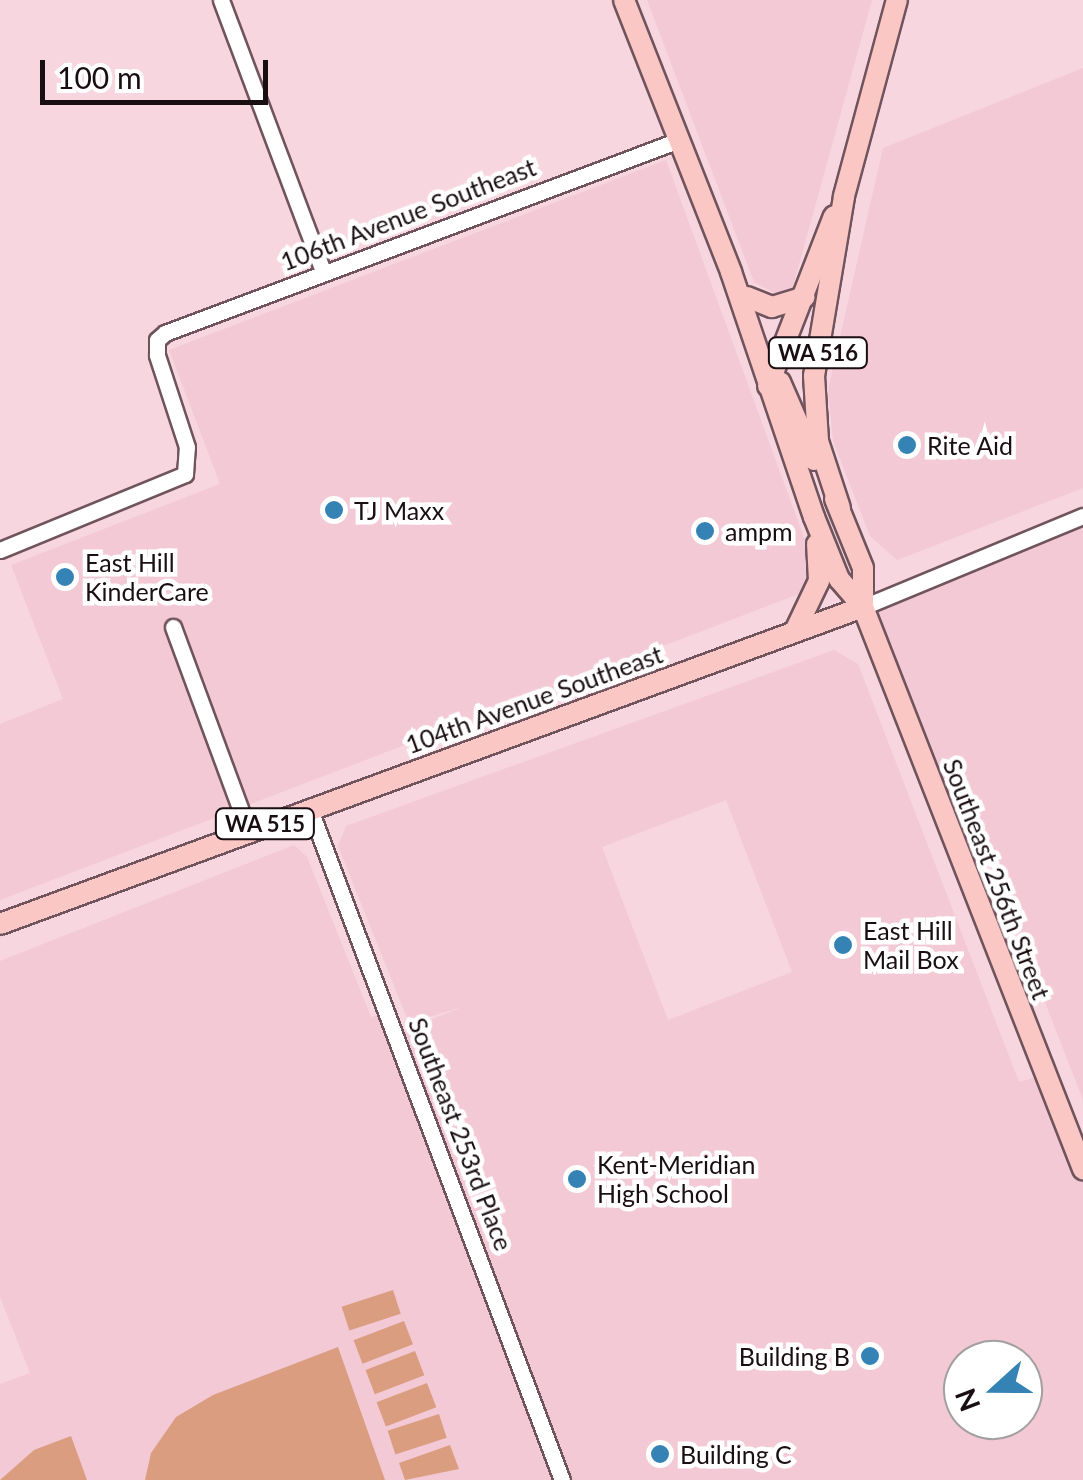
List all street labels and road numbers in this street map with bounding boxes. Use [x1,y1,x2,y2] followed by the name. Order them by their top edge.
[276,151,540,277] street label: 106th Avenue Southeast
[766,336,870,370] road number: WA 516
[401,638,667,760] street label: 104th Avenue Southeast
[937,755,1057,1003] street label: Southeast 256th Street
[212,807,318,841] road number: WA 515
[403,1013,519,1255] street label: Southeast 253rd Place

